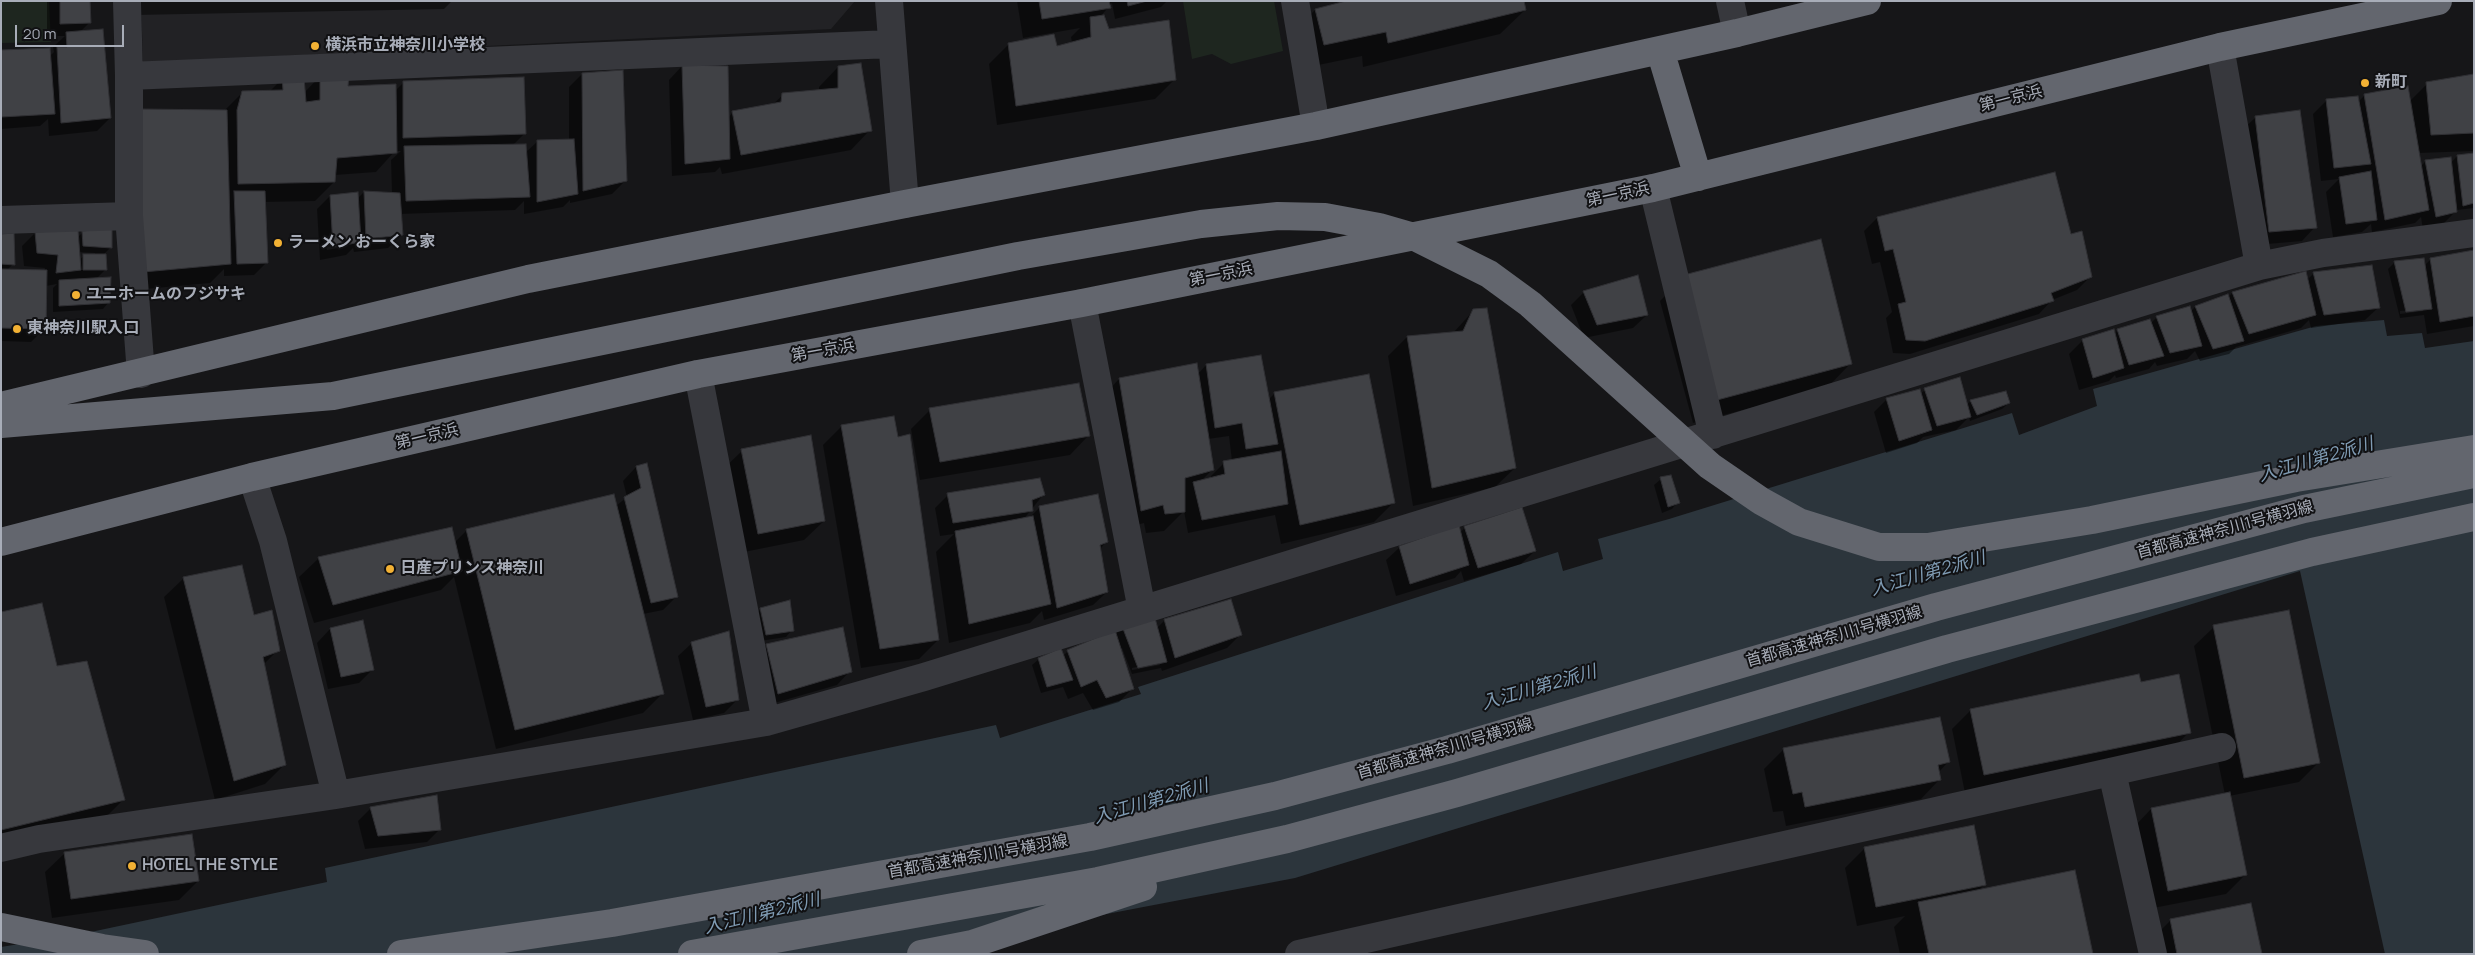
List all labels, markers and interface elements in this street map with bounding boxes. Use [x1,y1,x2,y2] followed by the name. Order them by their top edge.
[18,15,126,47] scale bar
[23,23,56,44] text: 20 m
[325,36,485,56] place label: 横浜市立神奈川小学校
[309,40,321,52] marker: 横浜市立神奈川小学校
[2375,73,2407,93] place label: 新町
[2359,77,2371,89] marker: 新町
[1978,82,2044,116] street label: 第一京浜
[1585,179,1651,211] street label: 第一京浜
[288,233,435,253] place label: ラーメン おーくら家
[272,237,284,249] marker: ラーメン おーくら家
[1188,259,1254,291] street label: 第一京浜
[86,285,246,305] place label: ユニホームのフジサキ
[70,289,82,301] marker: ユニホームのフジサキ
[27,319,139,339] place label: 東神奈川駅入口
[11,323,23,335] marker: 東神奈川駅入口
[790,336,856,366] street label: 第一京浜
[394,420,460,454] street label: 第一京浜
[2256,433,2376,487] water label: 入江川第2派川
[2135,497,2315,563] street label: 首都高速神奈川1号横羽線
[1868,547,1988,601] water label: 入江川第2派川
[400,559,544,579] place label: 日産プリンス神奈川
[384,563,396,575] marker: 日産プリンス神奈川
[1744,603,1924,671] street label: 首都高速神奈川1号横羽線
[1479,661,1599,715] water label: 入江川第2派川
[1355,715,1535,783] street label: 首都高速神奈川1号横羽線
[1091,775,1211,829] water label: 入江川第2派川
[887,832,1069,882] street label: 首都高速神奈川1号横羽線
[142,856,278,876] place label: HOTEL THE STYLE
[126,860,138,872] marker: HOTEL THE STYLE
[702,889,822,939] water label: 入江川第2派川

